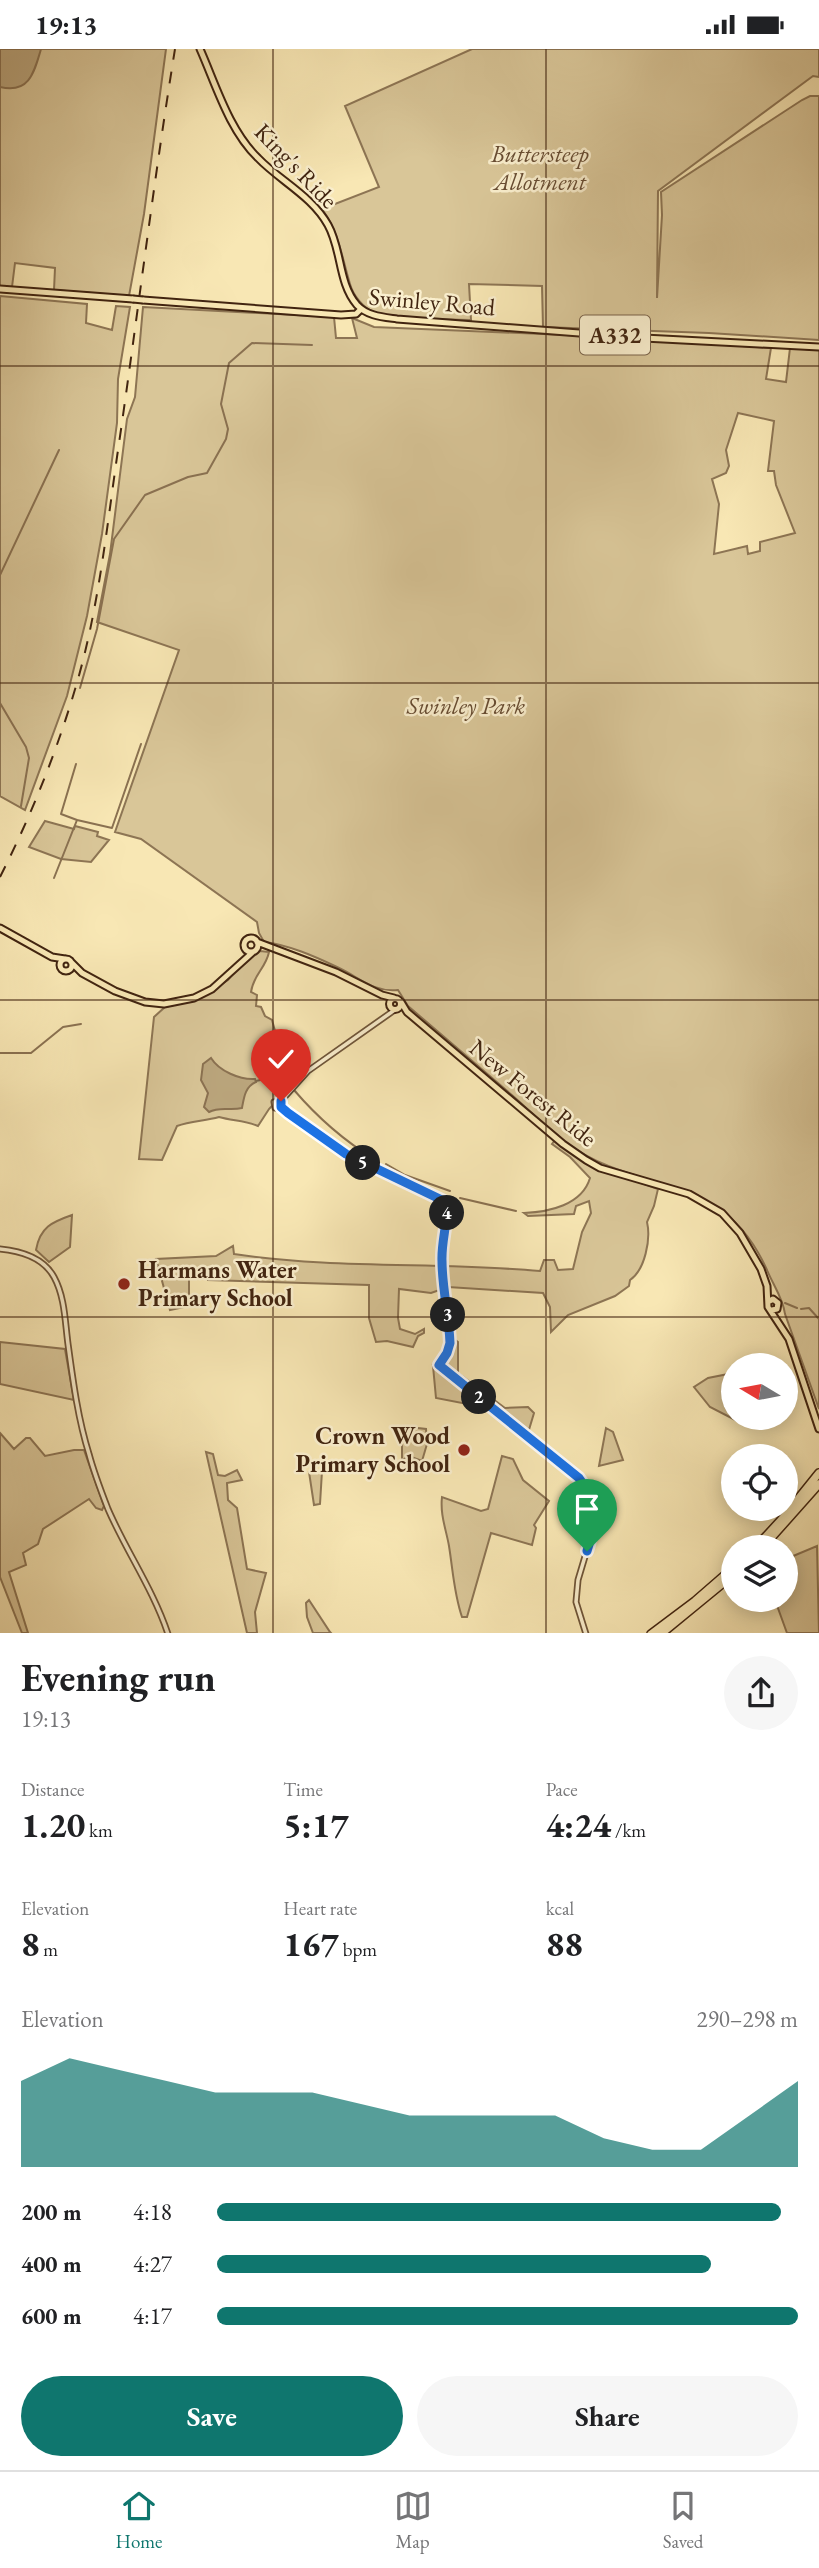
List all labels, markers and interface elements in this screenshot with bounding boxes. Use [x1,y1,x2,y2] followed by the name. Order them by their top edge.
[35,8,97,42] text: 19:13
[248,116,345,215] street label: King's Ride
[490,138,589,197] park label: Buttersteep Allotment
[368,281,497,323] street label: Swinley Road
[580,315,650,355] road number: A332
[406,690,525,721] park label: Swinley Park
[251,1029,311,1101] pin
[463,1032,603,1153] street label: New Forest Ride
[262,1040,300,1078] icon: check
[346,1145,380,1181] pin: 5
[357,1150,368,1175] text: 5
[430,1195,464,1231] pin: 4
[441,1200,452,1225] text: 4
[138,1254,297,1314] place label: Harmans Water Primary School
[116,1276,132,1292] marker: Harmans Water Primary School
[430,1297,466,1333] pin: 3
[442,1302,453,1327] text: 3
[721,1353,798,1430] north arrow
[721,1353,798,1612] map controls
[462,1379,496,1415] pin: 2
[473,1384,484,1409] text: 2
[296,1420,451,1480] place label: Crown Wood Primary School
[456,1442,472,1458] marker: Crown Wood Primary School
[721,1444,798,1521] button: locate
[557,1479,617,1551] pin
[568,1490,606,1528] icon: arrive
[721,1535,798,1612] button: layers
[21,1653,216,1702] text: Evening run
[724,1656,798,1730] button: share
[21,1704,71,1734] text: 19:13
[21,1777,84,1802] text: Distance
[283,1777,323,1802] text: Time
[546,1777,578,1802] text: Pace
[21,1802,85,1847] text: 1.20
[283,1802,349,1847] text: 5:17
[546,1802,611,1847] text: 4:24
[85,1818,113,1843] text: km
[611,1818,646,1843] text: /km
[21,1896,89,1921] text: Elevation
[283,1896,357,1921] text: Heart rate
[546,1896,574,1921] text: kcal
[21,1921,40,1966] text: 8
[283,1921,339,1966] text: 167
[546,1921,583,1966] text: 88
[40,1937,58,1962] text: m
[339,1937,377,1962] text: bpm
[21,2004,104,2034] text: Elevation
[697,2004,798,2034] text: 290–298 m
[21,2197,82,2227] text: 200 m
[133,2197,172,2227] text: 4:18
[21,2249,82,2279] text: 400 m
[133,2249,172,2279] text: 4:27
[21,2301,82,2331] text: 600 m
[133,2301,172,2331] text: 4:17
[21,2376,403,2456] button: Save
[417,2376,798,2456] button: Share
[116,2487,163,2554] tab: Home
[394,2487,432,2554] tab: Map
[663,2487,703,2554] tab: Saved

